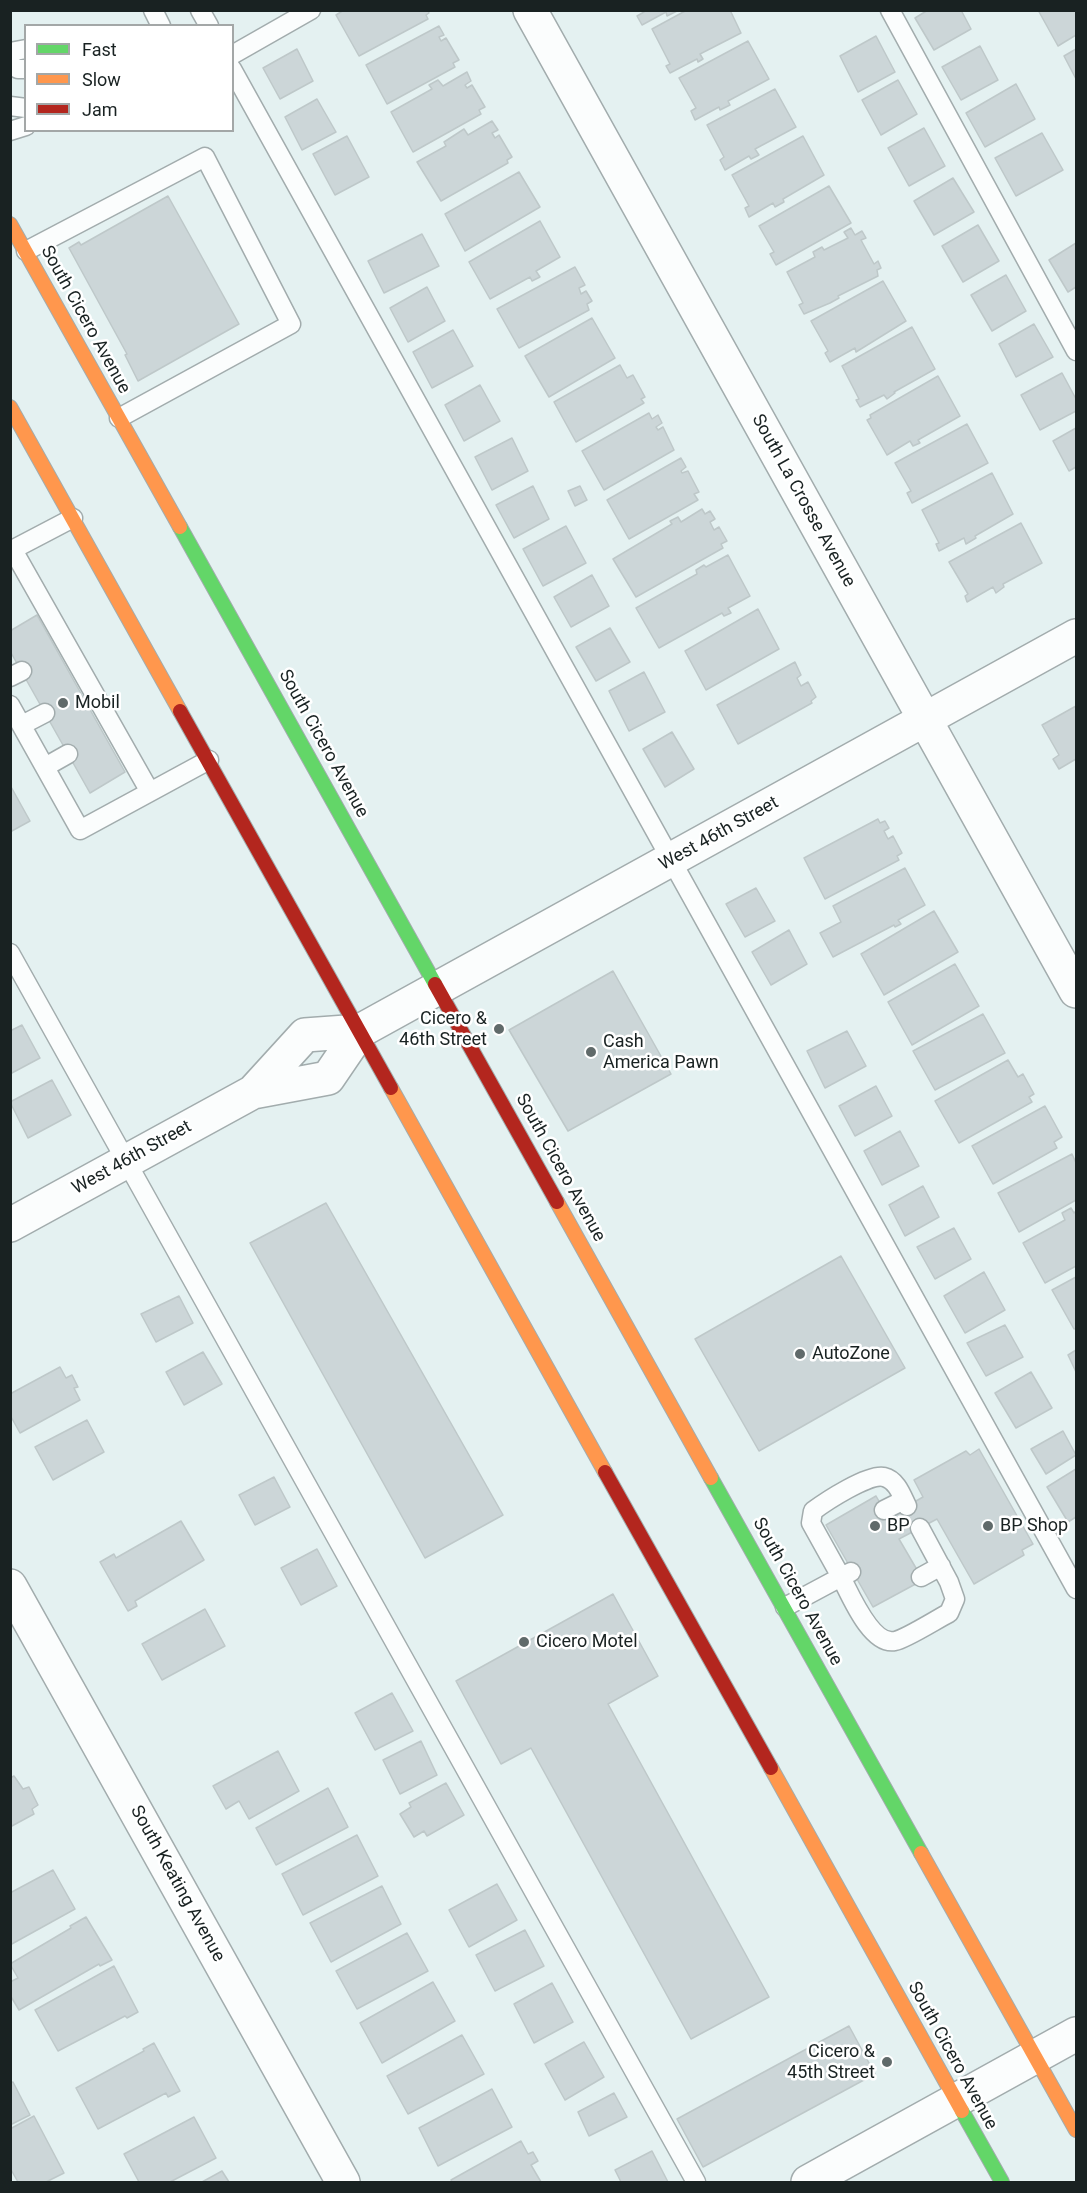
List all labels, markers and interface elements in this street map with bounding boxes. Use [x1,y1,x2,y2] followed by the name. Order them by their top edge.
[24,24,234,132] legend
[82,39,117,60] text: Fast
[82,69,121,90] text: Slow
[82,99,118,120] text: Jam
[35,242,135,398] street label: South Cicero Avenue
[746,411,860,591] street label: South La Crosse Avenue
[273,666,373,822] street label: South Cicero Avenue
[75,692,120,714] place label: Mobil
[56,696,70,710] marker: Mobil
[656,792,782,876] street label: West 46th Street
[399,1008,487,1050] place label: Cicero & 46th Street
[492,1022,506,1036] marker: Cicero & 46th Street
[603,1031,719,1074] place label: Cash America Pawn
[584,1045,598,1059] marker: Cash America Pawn
[510,1090,610,1246] street label: South Cicero Avenue
[69,1116,195,1200] street label: West 46th Street
[812,1343,890,1365] place label: AutoZone
[793,1347,807,1361] marker: AutoZone
[747,1514,847,1670] street label: South Cicero Avenue
[887,1515,910,1537] place label: BP
[1000,1515,1068,1537] place label: BP Shop
[868,1519,882,1533] marker: BP
[981,1519,995,1533] marker: BP Shop
[536,1631,638,1653] place label: Cicero Motel
[517,1635,531,1649] marker: Cicero Motel
[125,1802,229,1966] street label: South Keating Avenue
[902,1978,1002,2134] street label: South Cicero Avenue
[787,2041,875,2084] place label: Cicero & 45th Street
[880,2055,894,2069] marker: Cicero & 45th Street

